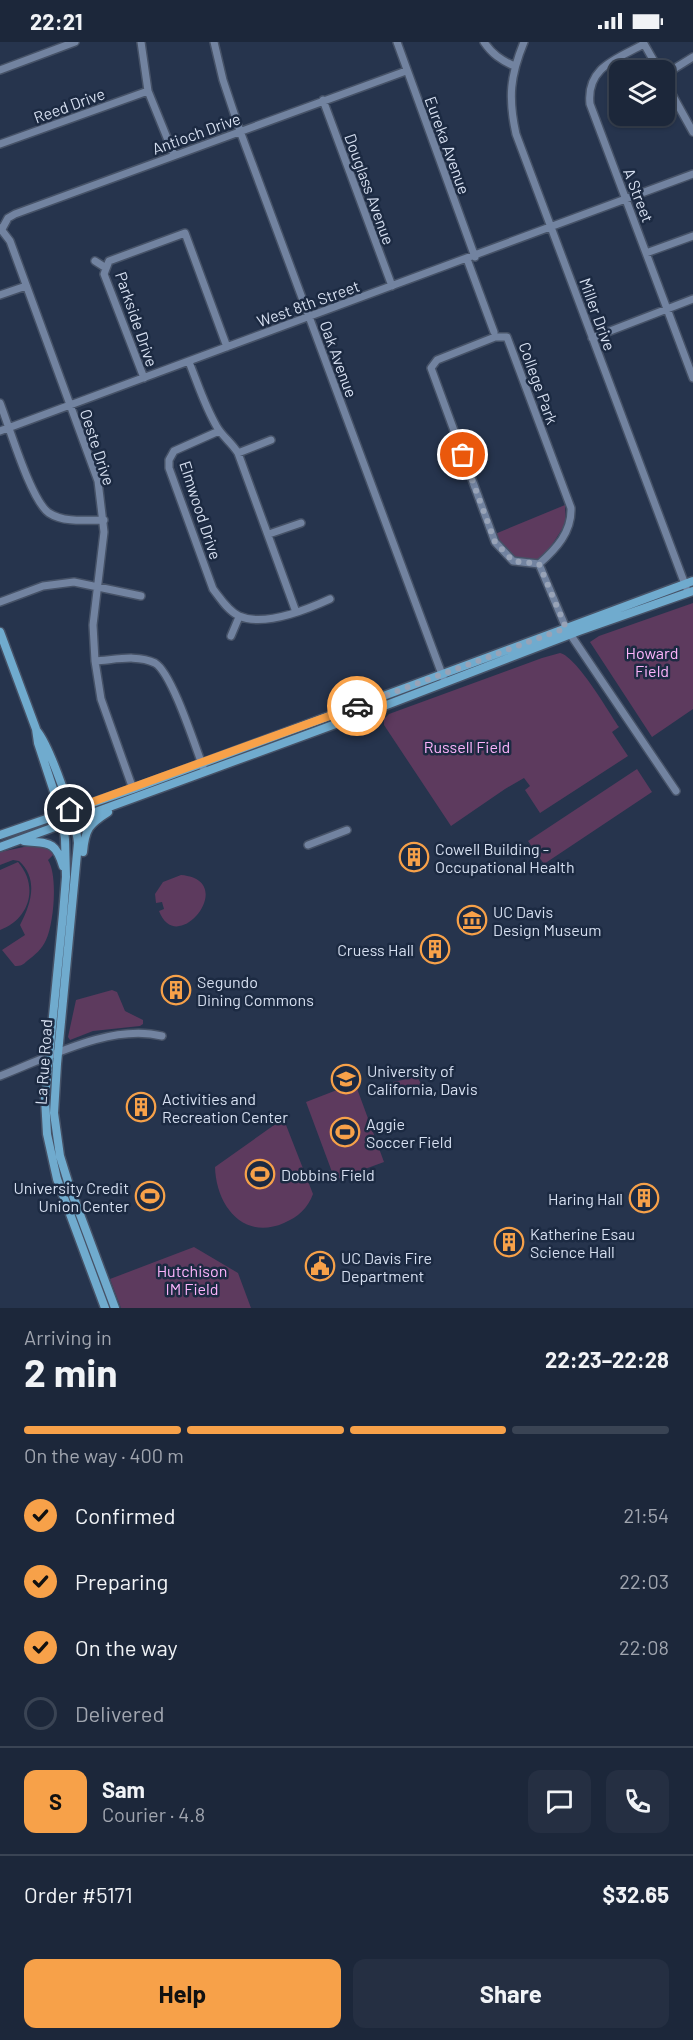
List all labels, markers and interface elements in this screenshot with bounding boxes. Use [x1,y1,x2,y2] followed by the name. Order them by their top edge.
[30,8,83,34] text: 22:21
[609,60,675,126] map controls
[609,60,675,126] button: layers
[31,83,107,127] street label: Reed Drive
[422,94,474,196] street label: Eureka Avenue
[149,108,243,158] street label: Antioch Drive
[341,131,399,247] street label: Douglass Avenue
[620,165,658,225] street label: A Street
[112,269,162,369] street label: Parkside Drive
[576,275,620,353] street label: Miller Drive
[254,276,362,330] street label: West 8th Street
[316,318,362,400] street label: Oak Avenue
[515,339,563,427] street label: College Park
[77,407,119,487] street label: Oeste Drive
[437,429,488,480] pin
[446,438,479,471] icon: bag
[176,458,226,562] street label: Elmwood Drive
[626,643,678,680] park label: Howard Field
[327,676,387,736] courier
[341,690,374,723] icon: car
[424,737,510,756] park label: Russell Field
[44,784,95,835] pin
[53,793,86,826] icon: home
[435,839,575,876] place label: Cowell Building - Occupational Health
[398,841,430,873] building icon: Cowell Building - Occupational Health
[493,902,601,939] place label: UC Davis Design Museum
[456,904,488,936] museum icon: UC Davis Design Museum
[419,933,451,965] building icon: Cruess Hall
[337,940,414,959] place label: Cruess Hall
[197,972,314,1009] place label: Segundo Dining Commons
[160,974,192,1006] building icon: Segundo Dining Commons
[31,1018,55,1106] street label: La Rue Road
[367,1061,478,1098] place label: University of California, Davis
[330,1063,362,1095] school or university icon: University of California, Davis
[162,1089,288,1126] place label: Activities and Recreation Center
[125,1091,157,1123] building icon: Activities and Recreation Center
[366,1114,452,1151] place label: Aggie Soccer Field
[329,1116,361,1148] sports icon: Aggie Soccer Field
[244,1158,276,1190] sports icon: Dobbins Field
[281,1165,375,1184] place label: Dobbins Field
[13,1178,129,1215] place label: University Credit Union Center
[134,1180,166,1212] sports icon: University Credit Union Center
[628,1182,660,1214] building icon: Haring Hall
[548,1189,623,1208] place label: Haring Hall
[530,1224,635,1261] place label: Katherine Esau Science Hall
[493,1226,525,1258] building icon: Katherine Esau Science Hall
[341,1248,432,1285] place label: UC Davis Fire Department
[304,1250,336,1282] public building icon: UC Davis Fire Department
[157,1261,227,1298] park label: Hutchison IM Field
[24,1325,112,1349] text: Arriving in
[545,1346,669,1372] text: 22:23–22:28
[24,1348,117,1395] text: 2 min
[24,1443,184,1467] text: On the way · 400 m
[24,1499,57,1532] icon: check
[75,1502,175,1528] text: Confirmed
[623,1503,669,1527] text: 21:54
[24,1565,57,1598] icon: check
[75,1568,168,1594] text: Preparing
[619,1569,669,1593] text: 22:03
[24,1631,57,1664] icon: check
[75,1634,178,1660] text: On the way
[619,1635,669,1659] text: 22:08
[75,1700,164,1726] text: Delivered
[528,1770,591,1833] button: chat
[606,1770,669,1833] button: phone
[102,1776,145,1802] text: Sam
[49,1788,62,1814] text: S
[102,1802,205,1826] text: Courier · 4.8
[24,1881,133,1907] text: Order #5171
[603,1881,669,1907] text: $32.65
[24,1959,341,2028] button: Help
[353,1959,669,2028] button: Share

